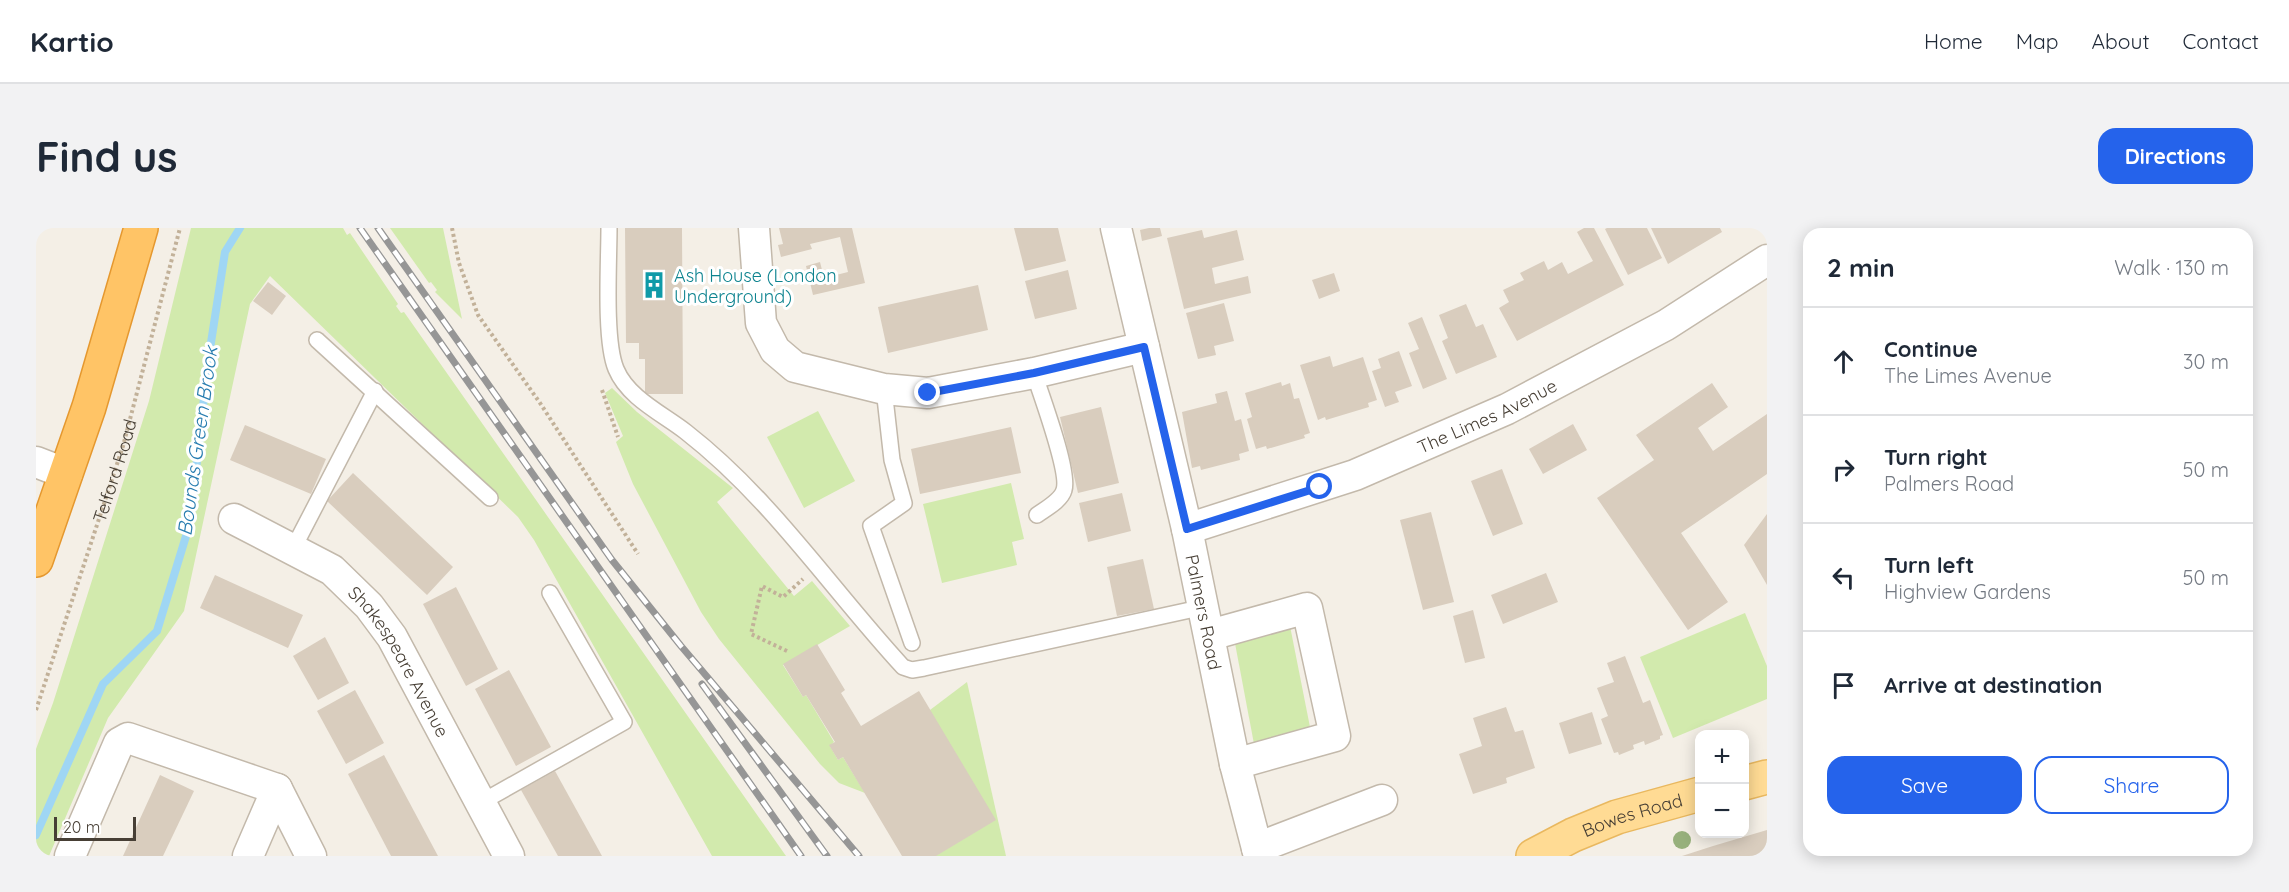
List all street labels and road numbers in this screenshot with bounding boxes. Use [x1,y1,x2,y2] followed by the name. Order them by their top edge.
[1414,373,1560,458] street label: The Limes Avenue
[87,417,141,525] street label: Telford Road
[1181,552,1227,672] street label: Palmers Road
[344,581,455,741] street label: Shakespeare Avenue
[1578,788,1685,842] street label: Bowes Road

